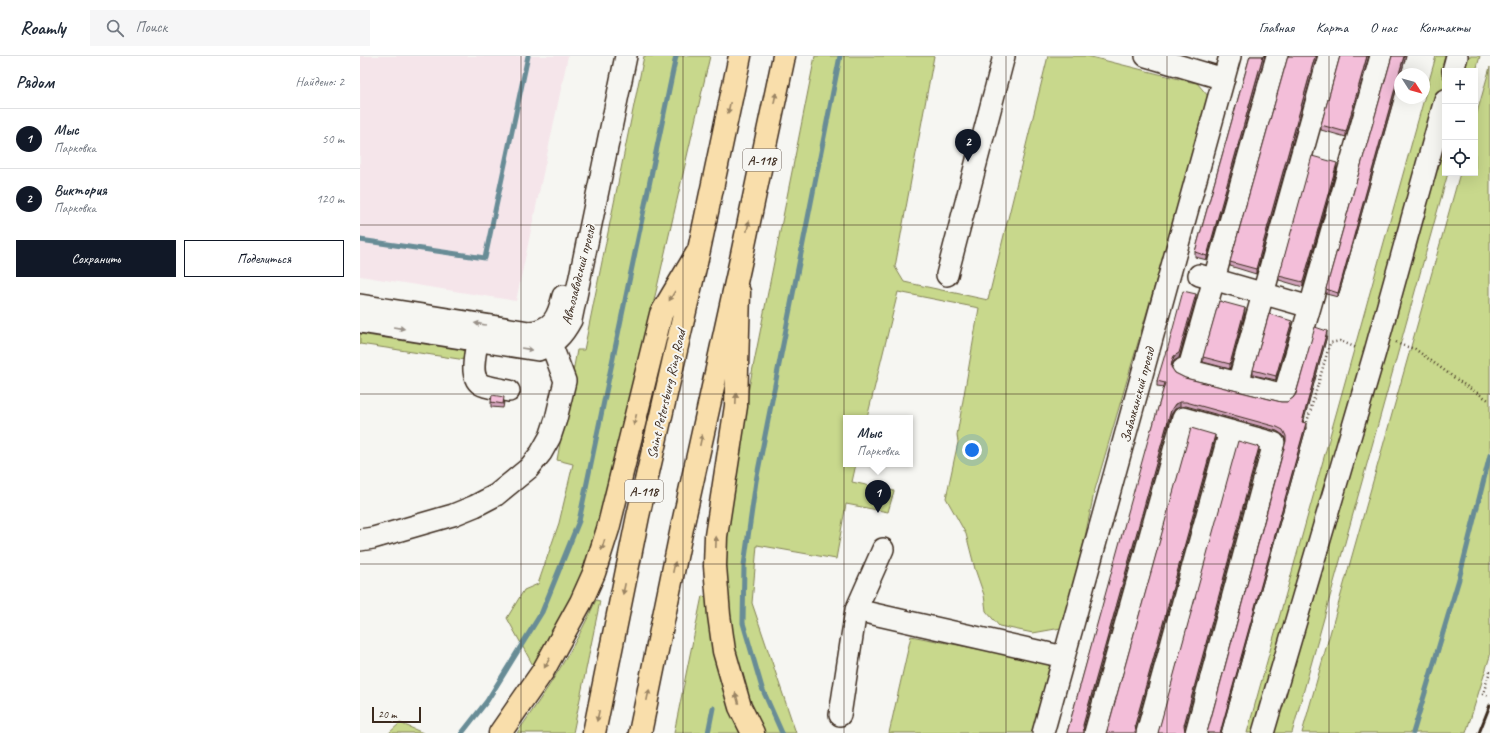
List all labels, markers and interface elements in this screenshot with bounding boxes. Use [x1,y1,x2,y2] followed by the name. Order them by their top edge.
[90,10,370,46] search box
[20,16,66,40] text: Roamly
[104,17,126,39] icon: search
[136,18,167,37] text: Поиск
[1259,19,1294,36] text: Главная
[1316,19,1348,36] text: Карта
[1370,19,1397,36] text: О нас
[1419,19,1470,36] text: Контакты
[1394,68,1430,104] north arrow
[1442,68,1478,176] map controls
[1442,68,1478,104] button: +
[16,72,54,93] text: Рядом
[296,74,344,90] text: Найдено: 2
[772,92,778,104] one-way arrow
[726,102,732,114] one-way arrow
[1442,104,1478,140] button: −
[54,121,79,140] text: Мыс
[955,129,981,162] pin: 2
[26,131,32,147] text: 1
[322,131,344,147] text: 50 m
[54,140,96,156] text: Парковка
[1442,140,1478,176] button: locate
[743,149,781,171] road number: А-118
[54,181,107,200] text: Виктория
[26,191,32,207] text: 2
[316,191,344,207] text: 120 m
[54,200,96,216] text: Парковка
[745,219,751,232] one-way arrow
[558,222,600,327] street label: Автозаводский проезд
[16,240,176,277] button: Сохранить
[184,240,344,277] button: Поделиться
[668,290,675,302] one-way arrow
[474,321,486,327] one-way arrow
[643,325,690,460] street label: Saint Petersburg Ring Road
[392,326,405,332] one-way arrow
[1117,344,1159,445] street label: Забалканский проезд
[521,346,533,352] one-way arrow
[733,393,740,405] one-way arrow
[632,414,638,426] one-way arrow
[843,415,913,467] popup
[857,424,882,443] text: Мыс
[699,434,705,447] one-way arrow
[962,440,982,460] your location
[857,443,899,459] text: Парковка
[625,480,663,502] road number: А-118
[865,480,891,513] pin: 1
[712,536,719,548] one-way arrow
[600,540,606,552] one-way arrow
[671,561,677,574] one-way arrow
[620,583,626,595] one-way arrow
[544,657,551,668] one-way arrow
[645,689,651,701] one-way arrow
[734,691,740,703] one-way arrow
[372,705,421,724] scale bar
[378,707,397,721] text: 20 m
[594,710,600,722] one-way arrow

